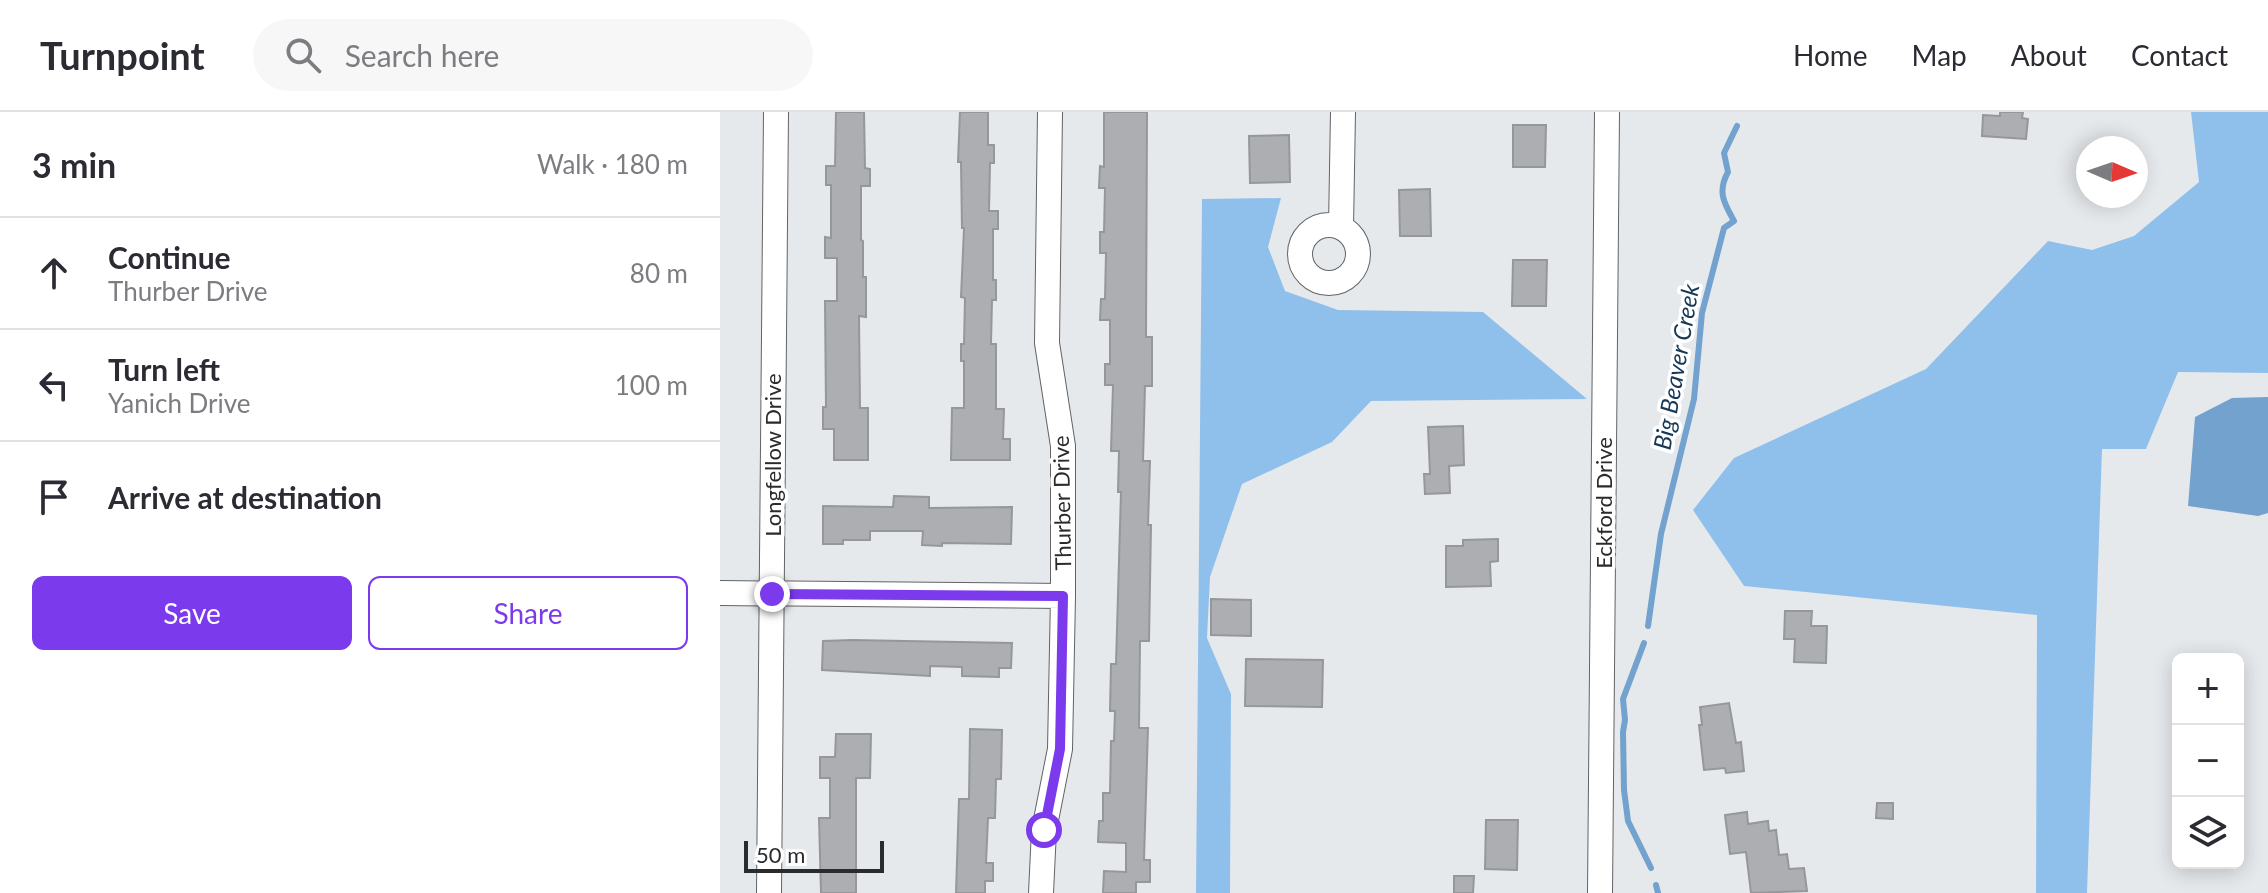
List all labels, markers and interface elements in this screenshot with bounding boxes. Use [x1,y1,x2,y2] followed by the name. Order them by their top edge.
[253,19,813,91] search box
[40,32,205,78] text: Turnpoint
[281,33,325,77] icon: search
[345,37,499,73] text: Search here
[1793,38,1868,72] text: Home
[1912,38,1967,72] text: Map
[2011,38,2087,72] text: About
[2131,38,2228,72] text: Contact
[2076,136,2148,208] north arrow
[32,144,116,185] text: 3 min
[537,148,688,180] text: Walk · 180 m
[108,239,231,275] text: Continue
[32,251,76,295] icon: ahead
[630,257,688,289] text: 80 m
[108,275,267,307] text: Thurber Drive
[1647,281,1704,452] water label: Big Beaver Creek
[108,351,220,387] text: Turn left
[32,363,76,407] icon: left
[615,369,688,401] text: 100 m
[759,373,786,537] street label: Longfellow Drive
[108,387,251,419] text: Yanich Drive
[1047,435,1076,571] street label: Thurber Drive
[1590,437,1617,569] street label: Eckford Drive
[32,475,76,519] icon: arrive
[108,479,382,515] text: Arrive at destination
[32,576,352,650] button: Save
[368,576,688,650] button: Share
[754,576,790,612] route end
[2172,653,2244,869] map controls
[2172,653,2244,725] button: +
[2172,725,2244,797] button: −
[2172,797,2244,869] button: layers
[1026,812,1062,848] route start
[744,837,884,873] scale bar
[756,841,805,868] text: 50 m

